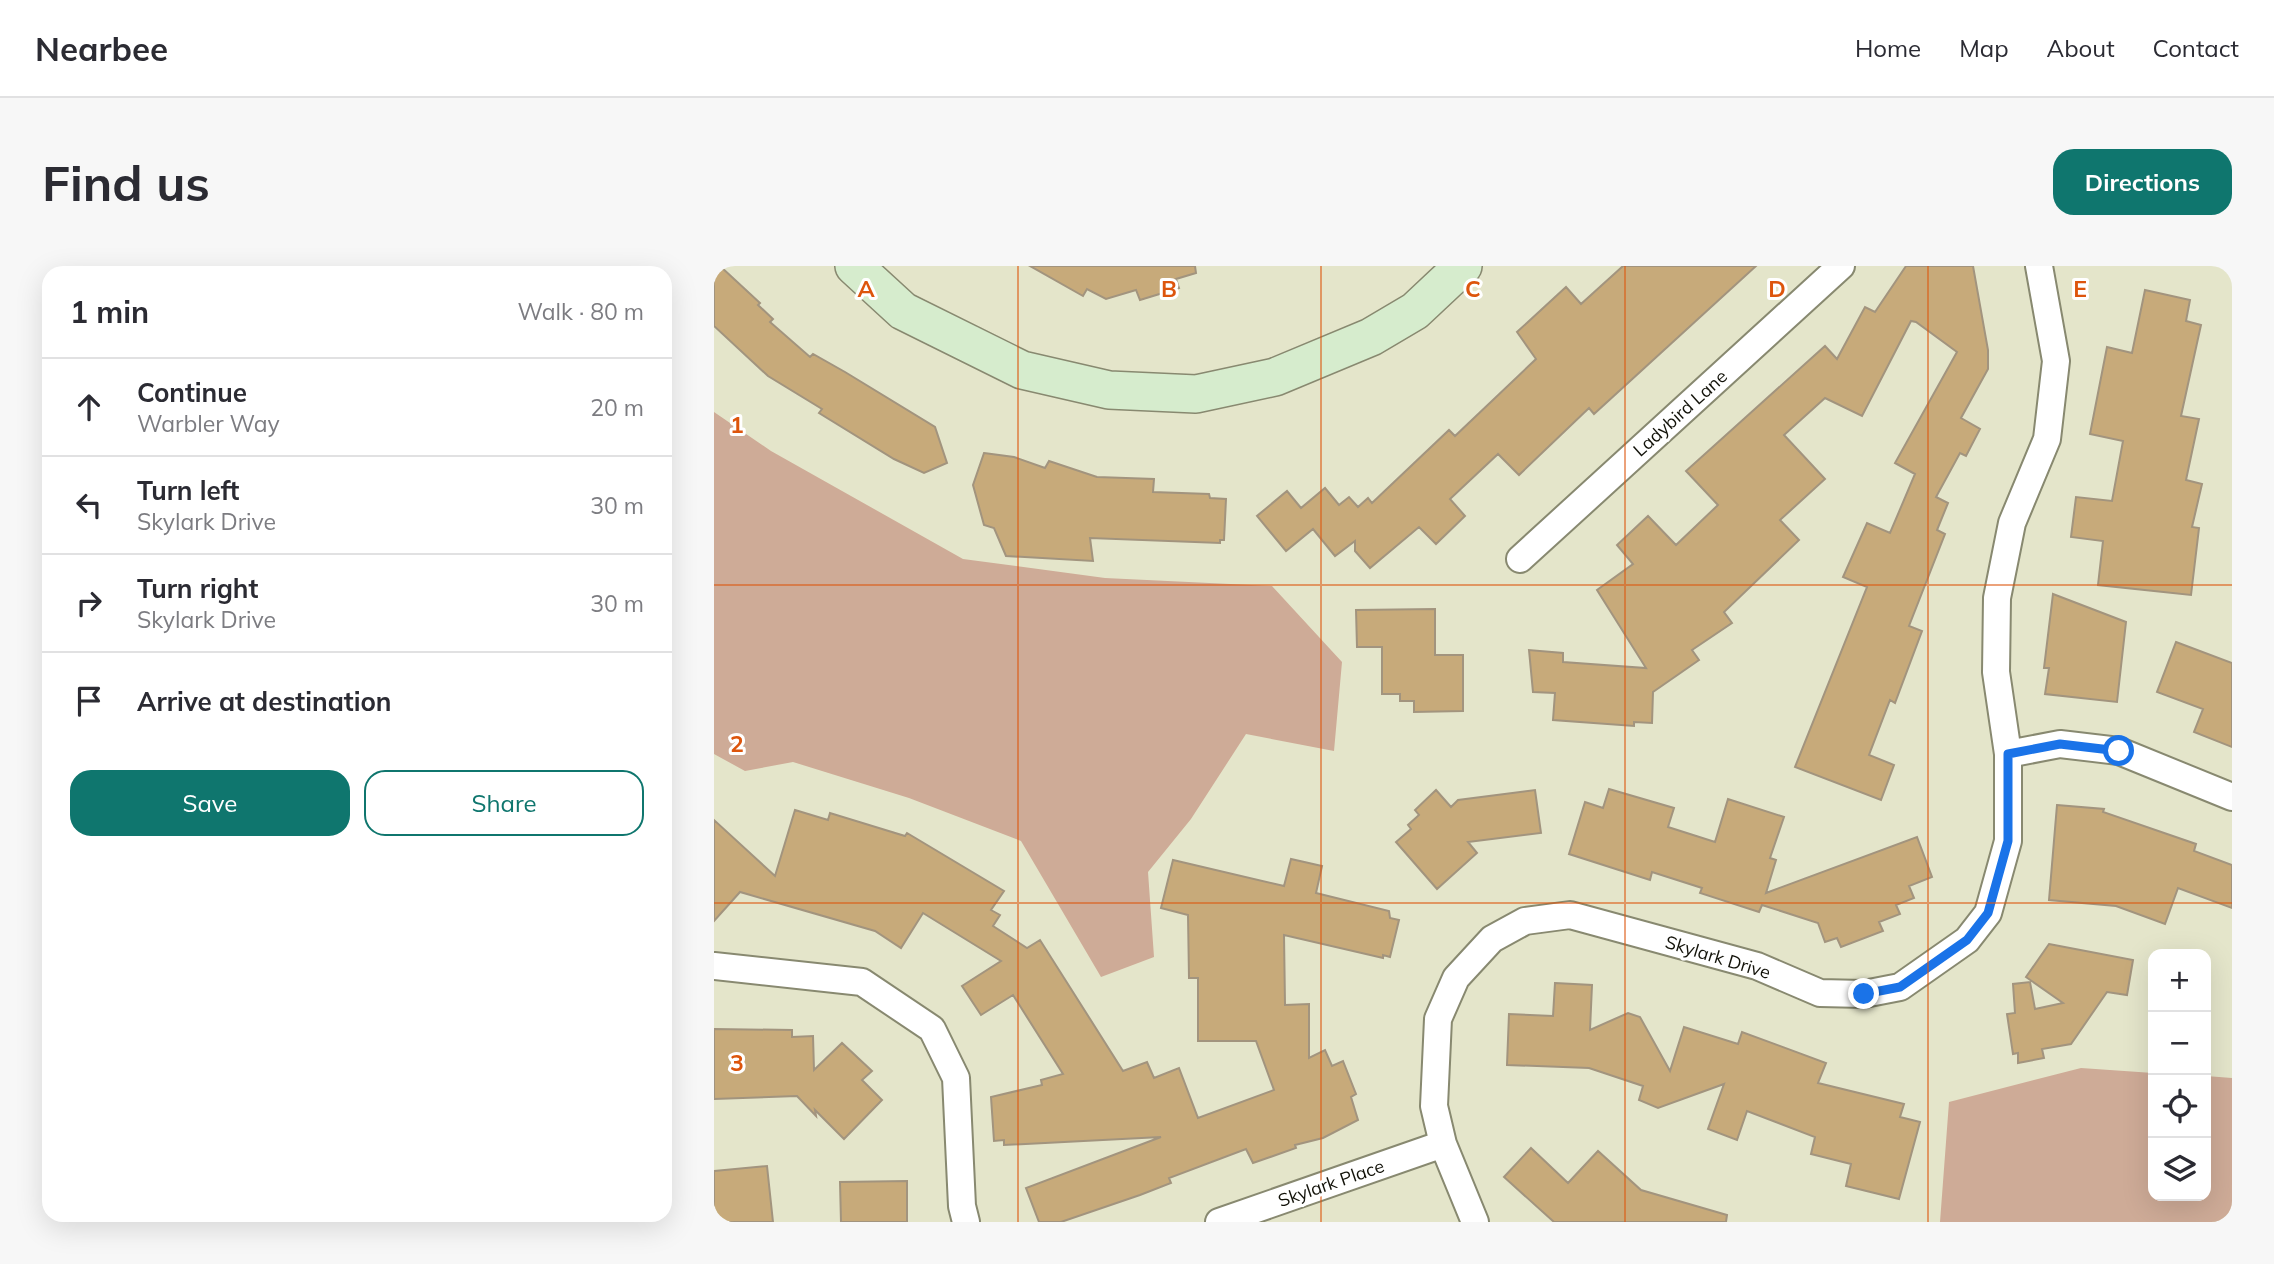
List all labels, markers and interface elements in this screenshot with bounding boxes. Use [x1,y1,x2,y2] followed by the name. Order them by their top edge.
[35,28,168,69] text: Nearbee
[1855,33,1921,63] text: Home
[1959,33,2009,63] text: Map
[2047,33,2115,63] text: About
[2153,33,2239,63] text: Contact
[2053,149,2232,215] button: Directions
[42,152,210,213] text: Find us
[857,274,875,303] text: A
[1161,274,1177,303] text: B
[1465,274,1481,303] text: C
[1768,274,1786,303] text: D
[2073,274,2087,303] text: E
[70,293,149,331] text: 1 min
[518,297,644,326] text: Walk · 80 m
[1628,365,1732,461] street label: Ladybird Lane
[137,376,247,409] text: Continue
[70,388,108,426] icon: ahead
[590,393,644,422] text: 20 m
[137,409,280,438] text: Warbler Way
[730,410,744,439] text: 1
[137,474,239,507] text: Turn left
[70,486,108,524] icon: left
[590,491,644,520] text: 30 m
[137,507,276,536] text: Skylark Drive
[137,572,258,605] text: Turn right
[70,584,108,622] icon: right
[590,589,644,618] text: 30 m
[137,605,276,634] text: Skylark Drive
[70,682,108,720] icon: arrive
[137,685,392,718] text: Arrive at destination
[730,729,744,758] text: 2
[2103,735,2134,766] route start
[70,770,350,836] button: Save
[364,770,644,836] button: Share
[1663,930,1773,984] street label: Skylark Drive
[2148,949,2211,1201] map controls
[2148,949,2211,1012] button: +
[1848,978,1879,1009] route end
[2148,1012,2211,1075] button: −
[730,1048,744,1077] text: 3
[2148,1075,2211,1138] button: locate
[2148,1138,2211,1201] button: layers
[1275,1154,1387,1212] street label: Skylark Place

